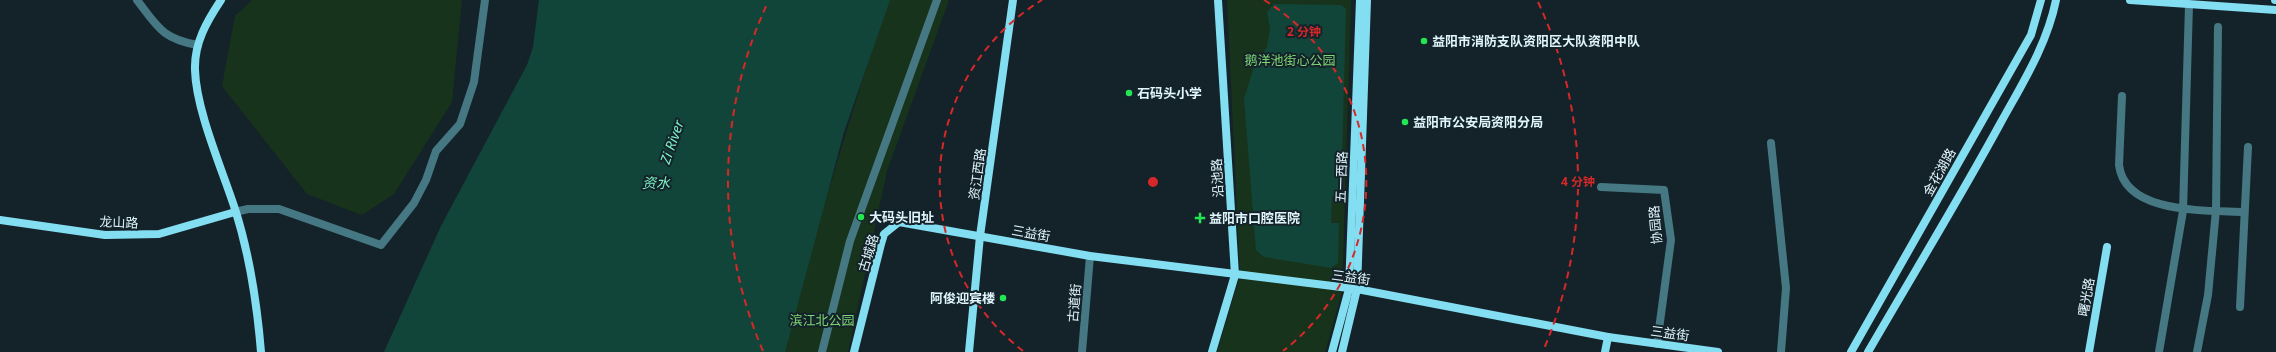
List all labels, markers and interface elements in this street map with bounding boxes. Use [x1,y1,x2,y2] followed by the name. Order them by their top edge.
[1287,23,1321,40] text: 2 分钟
[1432,32,1640,50] place label: 益阳市消防支队资阳区大队资阳中队
[1419,36,1429,46] marker: 益阳市消防支队资阳区大队资阳中队
[1244,51,1336,69] park label: 鹅洋池街心公园
[1137,84,1202,102] place label: 石码头小学
[1124,88,1134,98] marker: 石码头小学
[1413,113,1543,131] place label: 益阳市公安局资阳分局
[655,117,688,167] water label: Zi River
[1400,117,1410,127] marker: 益阳市公安局资阳分局
[1919,145,1959,199] street label: 金花湖路
[964,147,990,201] street label: 资江西路
[1331,151,1351,203] street label: 五一西路
[1207,158,1227,198] street label: 沿池路
[642,173,671,192] water label: 资水
[1561,173,1595,190] text: 4 分钟
[1146,175,1160,189] centre of rings
[1644,205,1666,245] street label: 协园路
[869,208,934,226] place label: 大码头旧址
[1209,209,1300,227] place label: 益阳市口腔医院
[99,212,139,232] street label: 龙山路
[856,212,866,222] marker: 大码头旧址
[1194,212,1206,224] marker: 益阳市口腔医院
[1010,221,1052,245] street label: 三益街
[854,232,882,274] street label: 古城路
[1330,265,1372,289] street label: 三益街
[2074,276,2098,318] street label: 曙光路
[1063,283,1085,323] street label: 古道街
[930,289,995,307] place label: 阿俊迎宾楼
[998,293,1008,303] marker: 阿俊迎宾楼
[789,311,855,329] park label: 滨江北公园
[1649,321,1691,345] street label: 三益街

